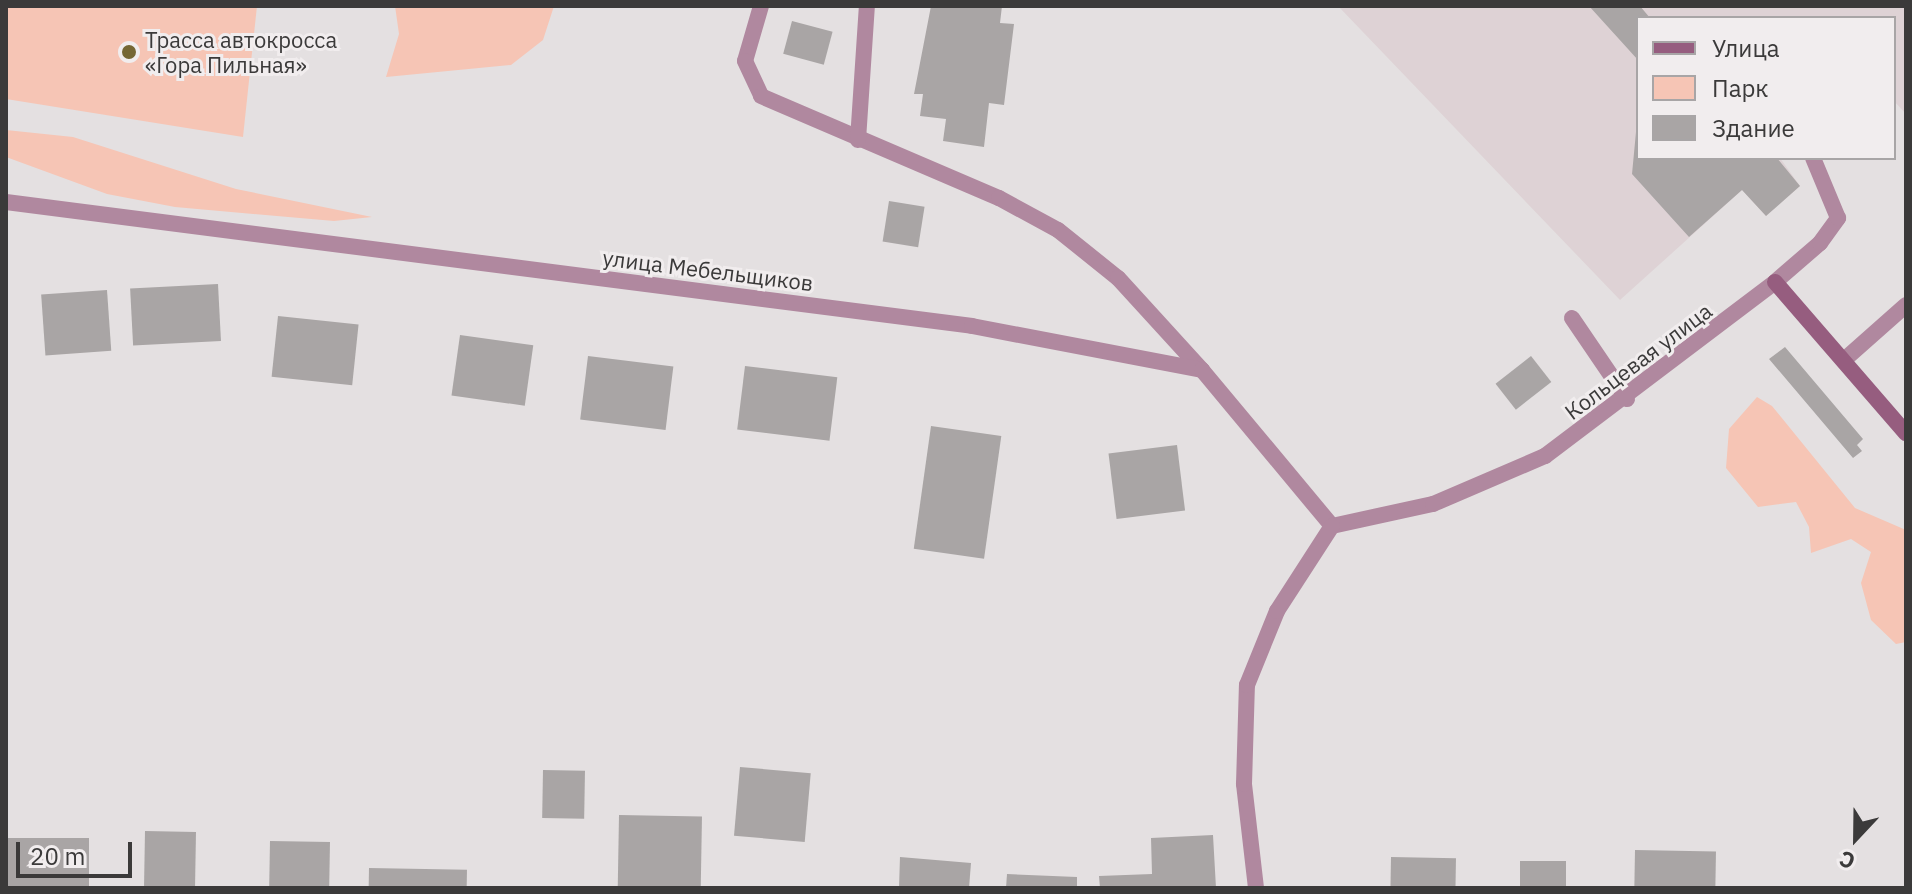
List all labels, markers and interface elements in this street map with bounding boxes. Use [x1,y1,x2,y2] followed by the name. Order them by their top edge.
[1636,16,1896,160] legend
[145,26,337,78] place label: Трасса автокросса «Гора Пильная»
[1712,32,1780,64] text: Улица
[120,43,138,61] marker: Трасса автокросса «Гора Пильная»
[1712,72,1769,104] text: Парк
[1712,112,1795,144] text: Здание
[601,244,815,296] street label: улица Мебельщиков
[1559,297,1717,425] street label: Кольцевая улица
[1816,798,1896,878] north arrow
[20,826,136,876] scale bar
[30,840,85,872] text: 20 m
[1835,845,1859,877] text: С

